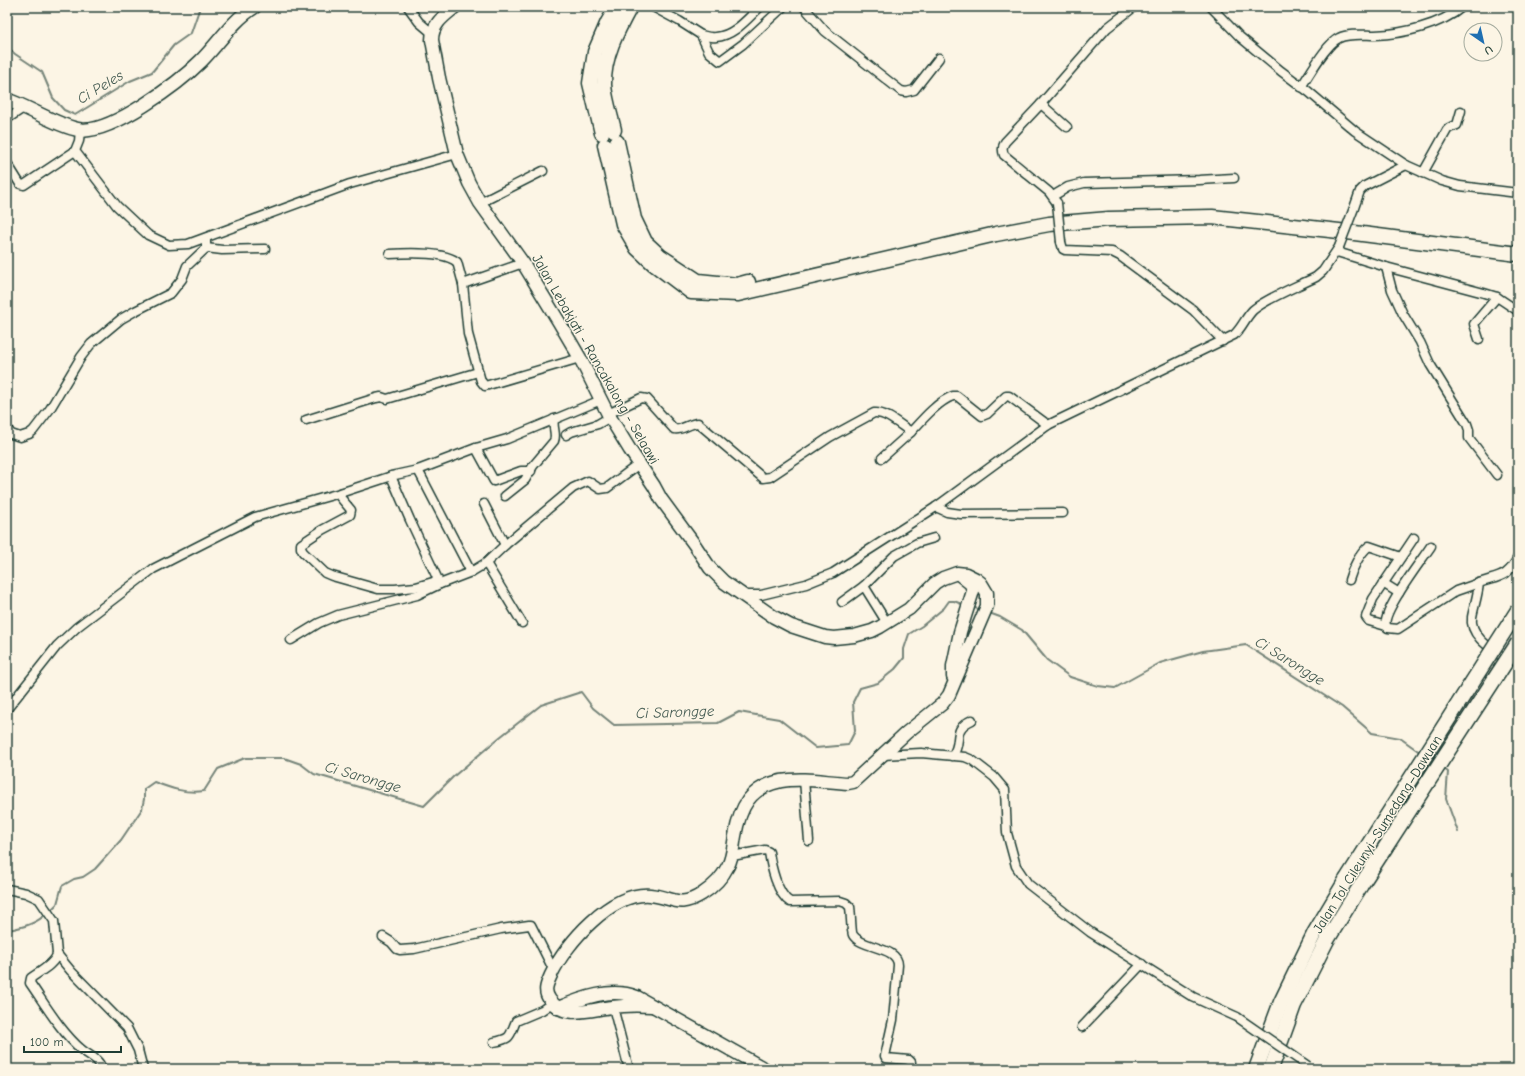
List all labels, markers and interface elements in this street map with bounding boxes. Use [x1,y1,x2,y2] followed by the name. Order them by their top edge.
[1463,22,1503,62] north arrow
[1482,42,1495,57] text: U
[74,66,127,108] water label: Ci Peles
[528,251,663,467] street label: Jalan Lebakjati - Rancakalong - Selaawi
[1252,633,1328,690] water label: Ci Sarongge
[635,702,715,722] water label: Ci Sarongge
[1309,732,1446,936] street label: Jalan Tol Cileunyi–Sumedang–Dawuan
[323,758,404,797] water label: Ci Sarongge
[24,1028,121,1054] scale bar
[30,1035,63,1049] text: 100 m

